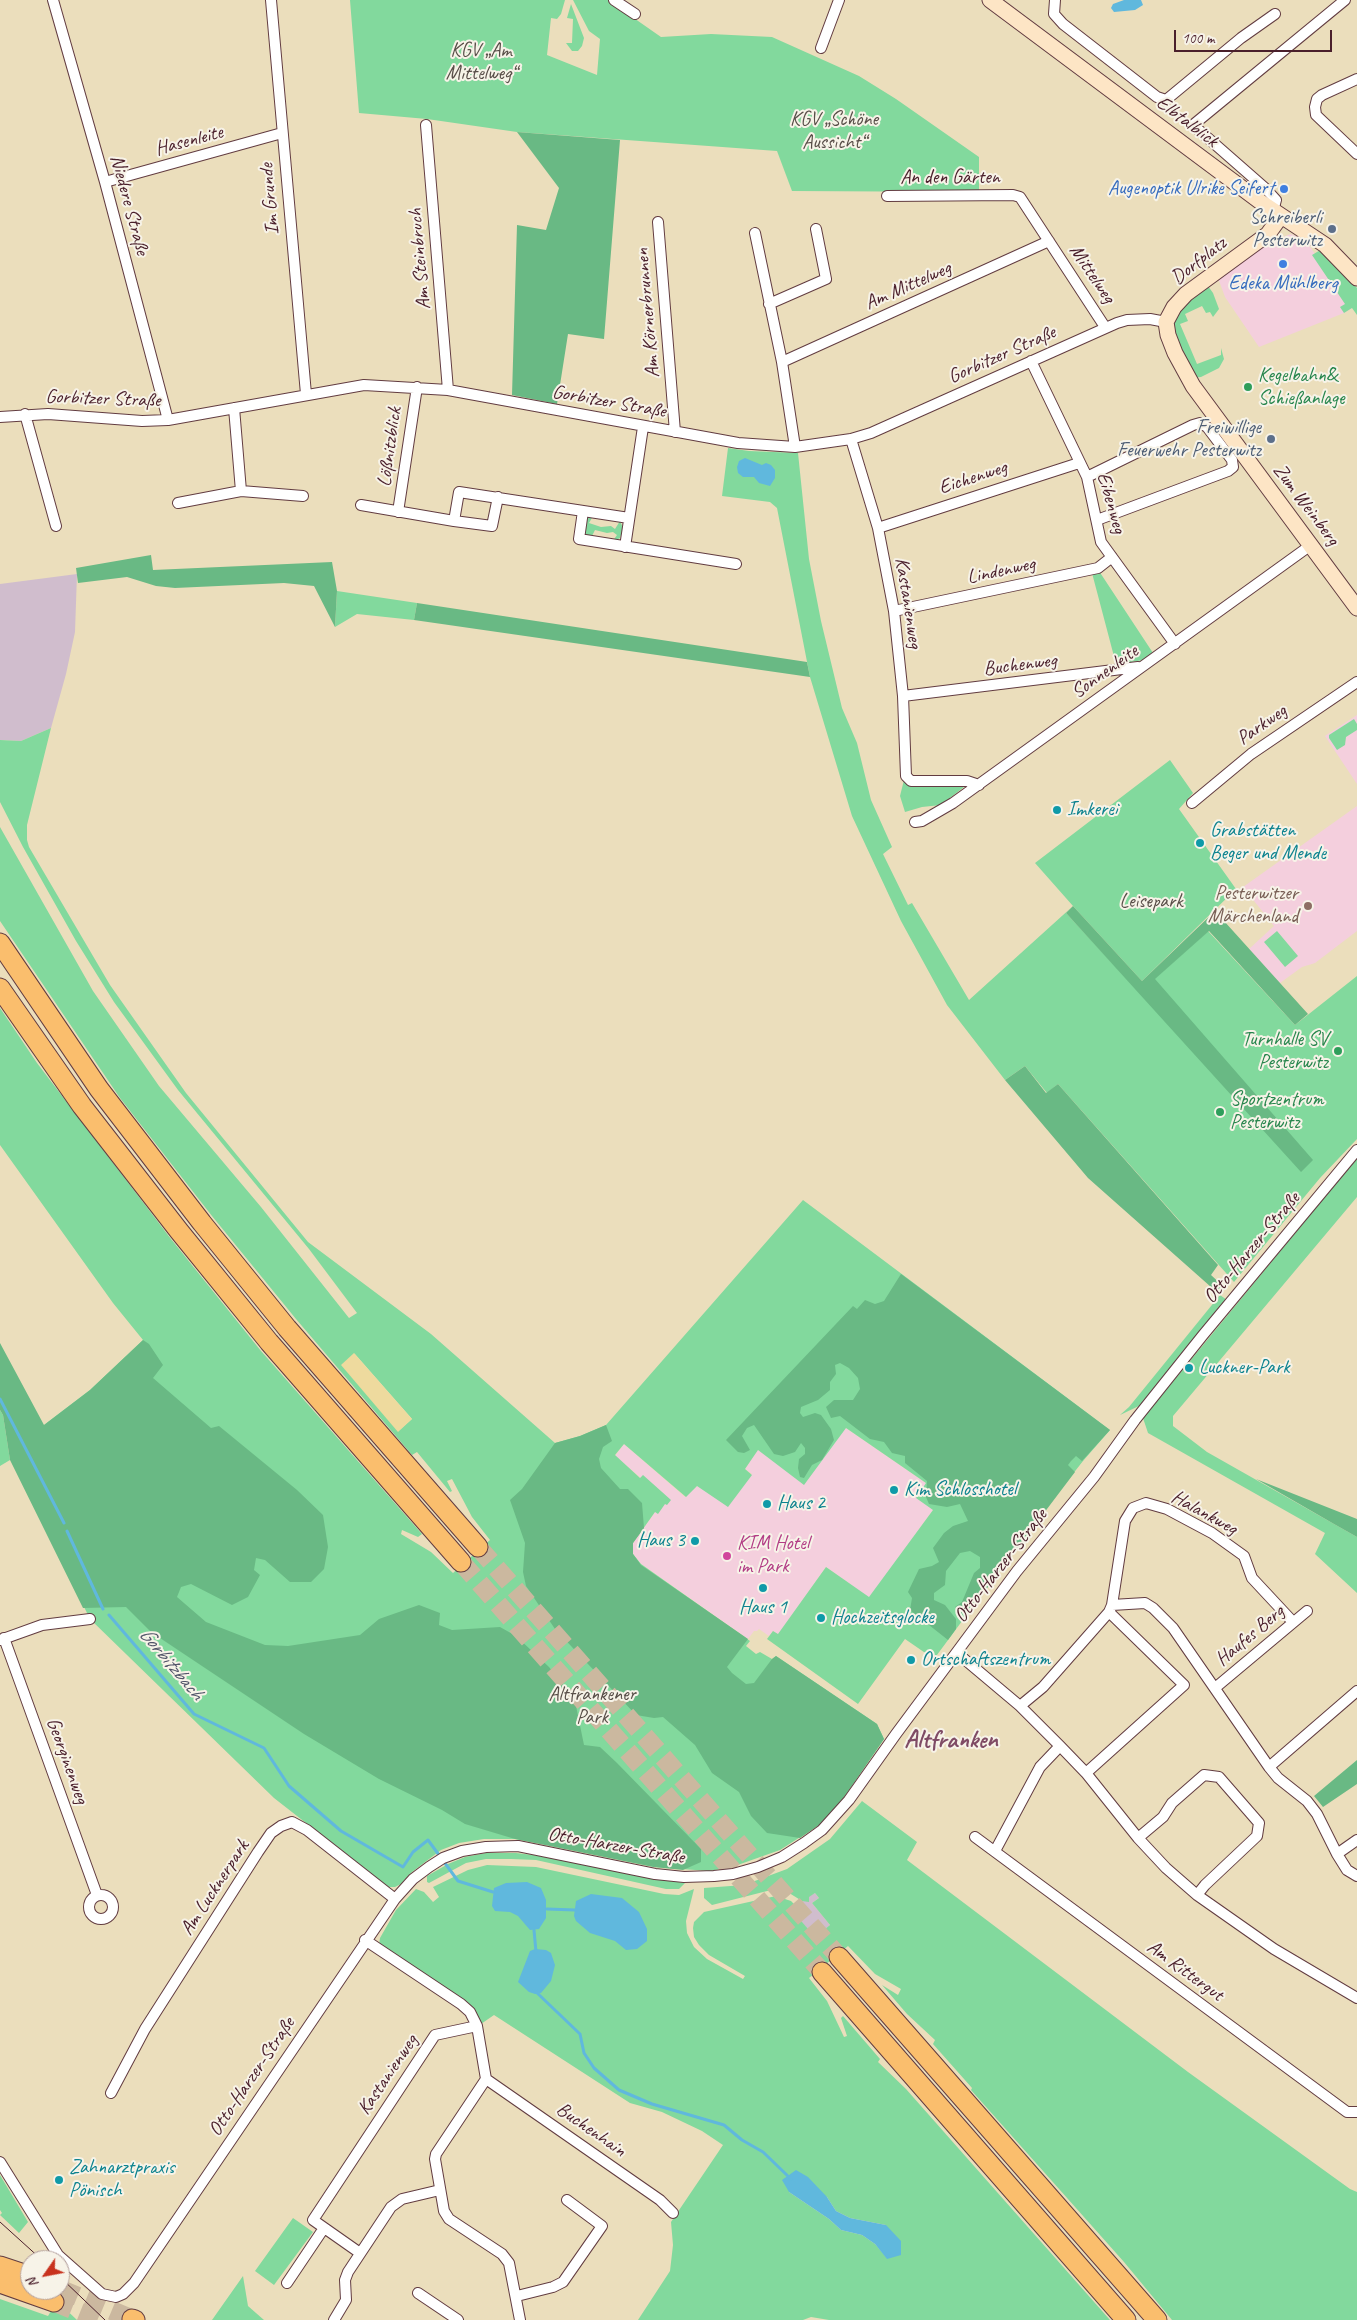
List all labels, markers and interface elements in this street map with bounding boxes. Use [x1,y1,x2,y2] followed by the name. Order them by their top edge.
[1177,20,1334,52] scale bar
[1182,29,1214,48] text: 100 m
[446,39,516,86] park label: KGV „Am Mittelweg“
[1151,91,1223,153] street label: Elbtalblick
[790,108,878,155] park label: KGV „Schöne Aussicht“
[153,120,225,162] street label: Hasenleite
[104,152,154,258] street label: Niedere Straße
[255,162,285,236] street label: Im Grunde
[900,166,1000,190] street label: An den Gärten
[1108,177,1274,201] place label: Augenoptik Ulrike Seifert
[1278,183,1290,195] marker: Augenoptik Ulrike Seifert
[1250,206,1322,253] place label: Schreiberli Pesterwitz
[404,207,436,311] street label: Am Steinbruch
[1326,223,1338,235] marker: Schreiberli Pesterwitz
[1167,232,1231,290] street label: Dorfplatz
[1064,240,1120,308] street label: Mittelweg
[630,247,666,379] street label: Am Körnerbrunnen
[861,256,955,316] street label: Am Mittelweg
[1277,258,1289,270] marker: Edeka Mühlberg
[1228,272,1338,296] place label: Edeka Mühlberg
[945,321,1059,389] street label: Gorbitzer Straße
[1258,364,1344,411] place label: Kegelbahn& Schießanlage
[550,380,668,424] street label: Gorbitzer Straße
[1242,381,1254,393] marker: Kegelbahn& Schießanlage
[45,385,161,413] street label: Gorbitzer Straße
[373,406,407,488] street label: Lößnitzblick
[1117,416,1261,463] place label: Freiwillige Feuerwehr Pesterwitz
[1265,433,1277,445] marker: Freiwillige Feuerwehr Pesterwitz
[936,456,1010,500] street label: Eichenweg
[1267,459,1345,551] street label: Zum Weinberg
[1091,470,1131,536] street label: Eibenweg
[965,552,1037,590] street label: Lindenweg
[889,556,927,650] street label: Kastanienweg
[1067,640,1143,704] street label: Sonnenleite
[982,649,1058,681] street label: Buchenweg
[1232,699,1292,751] street label: Parkweg
[1067,798,1117,822] place label: Imkerei
[1051,804,1063,816] marker: Imkerei
[1210,819,1326,866] place label: Grabstätten Beger und Mende
[1194,837,1206,849] marker: Grabstätten Beger und Mende
[1208,882,1298,929] place label: Pesterwitzer Märchenland
[1120,890,1182,914] park label: Leisepark
[1302,900,1314,912] marker: Pesterwitzer Märchenland
[1242,1028,1328,1075] place label: Turnhalle SV Pesterwitz
[1332,1045,1344,1057] marker: Turnhalle SV Pesterwitz
[1230,1088,1323,1135] place label: Sportzentrum Pesterwitz
[1214,1106,1226,1118] marker: Sportzentrum Pesterwitz
[1198,1187,1306,1309] street label: Otto-Harzer-Straße
[1199,1356,1289,1380] place label: Luckner-Park
[1183,1362,1195,1374] marker: Luckner-Park
[904,1478,1016,1502] place label: Kim Schlosshotel
[888,1484,900,1496] marker: Kim Schlosshotel
[1167,1485,1241,1541] street label: Halankweg
[777,1492,825,1516] place label: Haus 2
[761,1498,773,1510] marker: Haus 2
[949,1504,1053,1628] street label: Otto-Harzer-Straße
[637,1529,685,1553] place label: Haus 3
[737,1532,809,1579] place label: KIM Hotel im Park
[689,1535,701,1547] marker: Haus 3
[721,1550,733,1562] marker: KIM Hotel im Park
[757,1582,769,1594] marker: Haus 1
[739,1596,787,1620] place label: Haus 1
[1211,1600,1289,1672] street label: Haufes Berg
[831,1606,934,1630] place label: Hochzeitsglocke
[815,1612,827,1624] marker: Hochzeitsglocke
[133,1623,209,1705] water label: Gorbitzbach
[921,1648,1050,1672] place label: Ortschaftszentrum
[905,1654,917,1666] marker: Ortschaftszentrum
[548,1683,636,1730] park label: Altfrankener Park
[40,1715,94,1807] street label: Georginenweg
[904,1725,998,1755] district label: Altfranken
[546,1822,686,1870] street label: Otto-Harzer-Straße
[175,1836,255,1940] street label: Am Lucknerpark
[1142,1935,1228,2007] street label: Am Rittergut
[203,2013,301,2141] street label: Otto-Harzer-Straße
[352,2030,424,2120] street label: Kastanienweg
[551,2097,631,2163] street label: Buchenhain
[69,2156,175,2203] place label: Zahnarztpraxis Pönisch
[53,2174,65,2186] marker: Zahnarztpraxis Pönisch
[20,2250,70,2300] north arrow
[23,2275,42,2291] text: N

